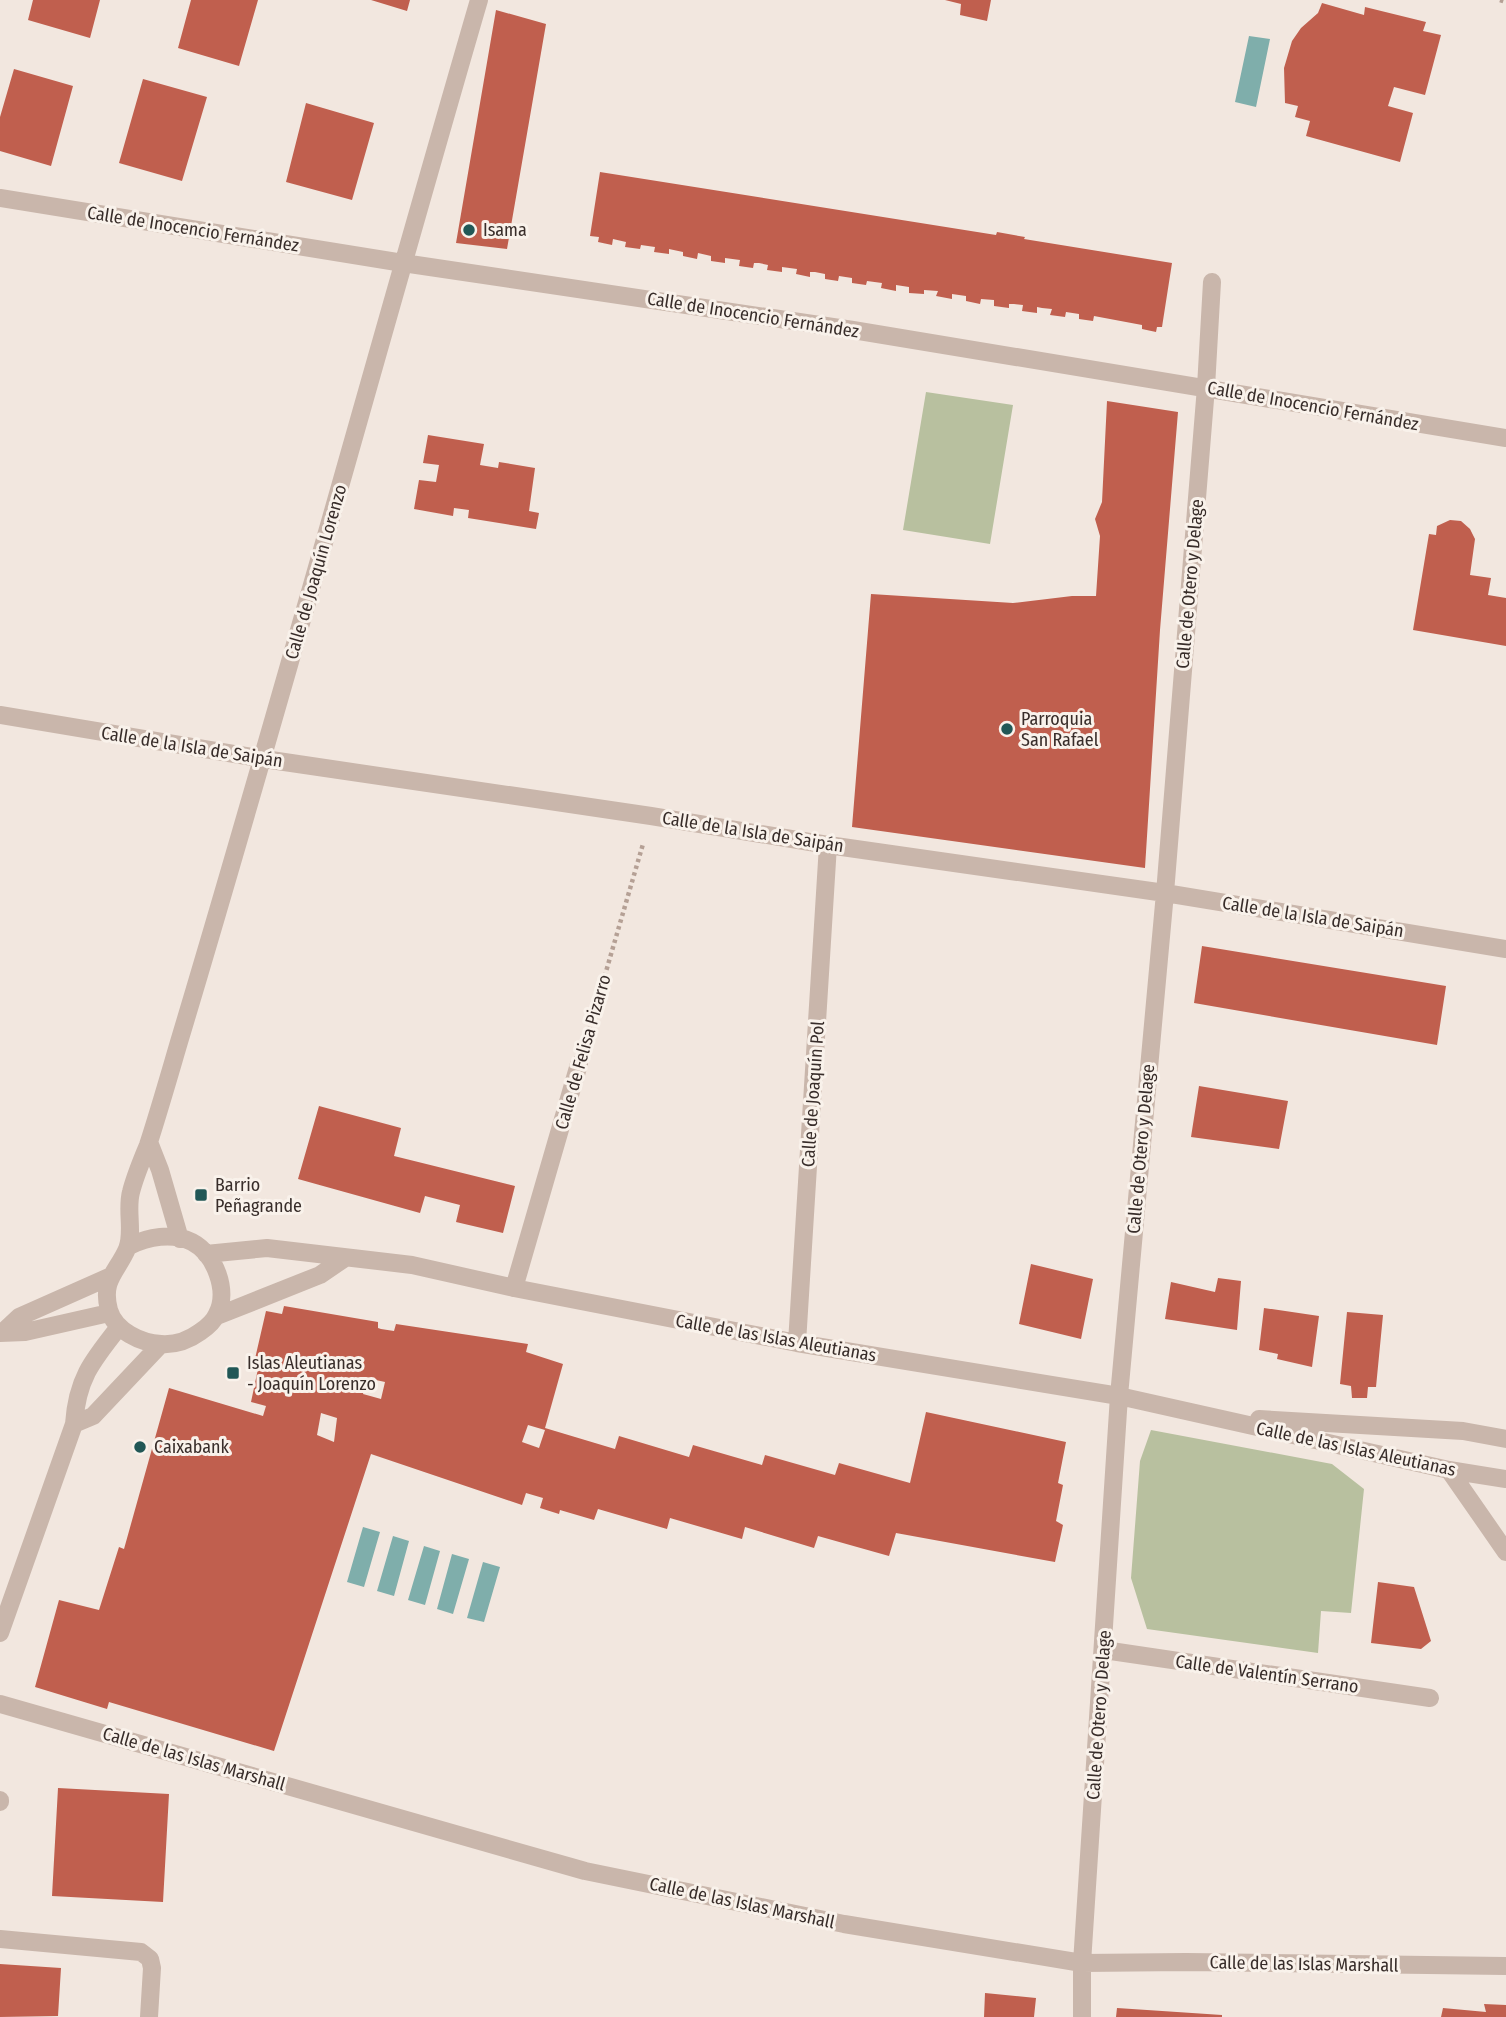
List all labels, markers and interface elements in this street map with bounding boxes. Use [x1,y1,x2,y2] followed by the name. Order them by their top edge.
[86,201,300,257] street label: Calle de Inocencio Fernández
[483,219,527,241] place label: Isama
[461,222,477,238] marker: Isama
[646,287,860,343] street label: Calle de Inocencio Fernández
[1206,377,1420,435] street label: Calle de Inocencio Fernández
[280,482,352,662] street label: Calle de Joaquín Lorenzo
[1172,498,1208,670] street label: Calle de Otero y Delage
[1021,708,1099,751] place label: Parroquia San Rafael
[999,721,1015,737] marker: Parroquia San Rafael
[100,722,284,772] street label: Calle de la Isla de Saipán
[661,807,845,857] street label: Calle de la Isla de Saipán
[1221,892,1405,942] street label: Calle de la Isla de Saipán
[550,972,616,1132] street label: Calle de Felisa Pizarro
[797,1020,829,1168] street label: Calle de Joaquín Pol
[1123,1063,1159,1235] street label: Calle de Otero y Delage
[215,1174,302,1217] place label: Barrio Peñagrande
[193,1187,209,1203] marker: Barrio Peñagrande
[674,1310,878,1367] street label: Calle de las Islas Aleutianas
[247,1352,376,1395] place label: Islas Aleutianas - Joaquín Lorenzo
[225,1365,241,1381] marker: Islas Aleutianas - Joaquín Lorenzo
[1254,1417,1458,1481] street label: Calle de las Islas Aleutianas
[154,1436,229,1458] place label: Caixabank
[132,1439,148,1455] marker: Caixabank
[1082,1629,1116,1801] street label: Calle de Otero y Delage
[1174,1650,1360,1698] street label: Calle de Valentín Serrano
[100,1722,288,1796] street label: Calle de las Islas Marshall
[647,1873,837,1933] street label: Calle de las Islas Marshall
[1209,1951,1399,1977] street label: Calle de las Islas Marshall

